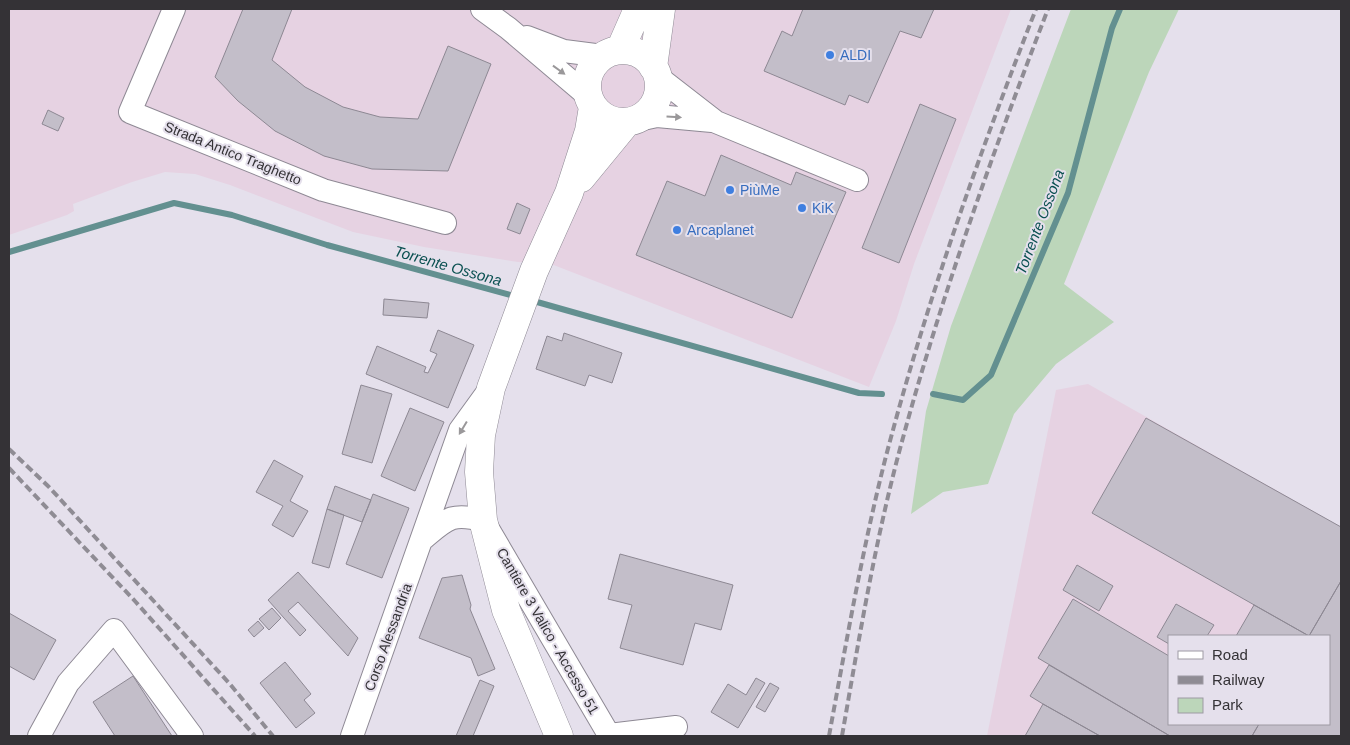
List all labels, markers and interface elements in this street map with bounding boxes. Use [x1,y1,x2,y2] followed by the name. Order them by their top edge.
[840,47,871,63] place label: ALDI
[824,49,836,61] marker: ALDI
[552,65,565,76] one-way arrow
[666,113,682,121] one-way arrow
[162,118,304,188] street label: Strada Antico Traghetto
[1012,167,1067,277] water label: Torrente Ossona
[740,182,780,198] place label: PiùMe
[724,184,736,196] marker: PiùMe
[812,200,834,216] place label: KiK
[796,202,808,214] marker: KiK
[687,222,754,238] place label: Arcaplanet
[671,224,683,236] marker: Arcaplanet
[392,242,504,289] water label: Torrente Ossona
[458,421,467,434] one-way arrow
[494,545,602,717] street label: Cantiere 3 Valico - Accesso 51
[361,581,415,693] street label: Corso Alessandria
[1168,635,1330,725] legend
[1212,646,1248,663] text: Road
[1212,671,1265,688] text: Railway
[1212,696,1243,713] text: Park

